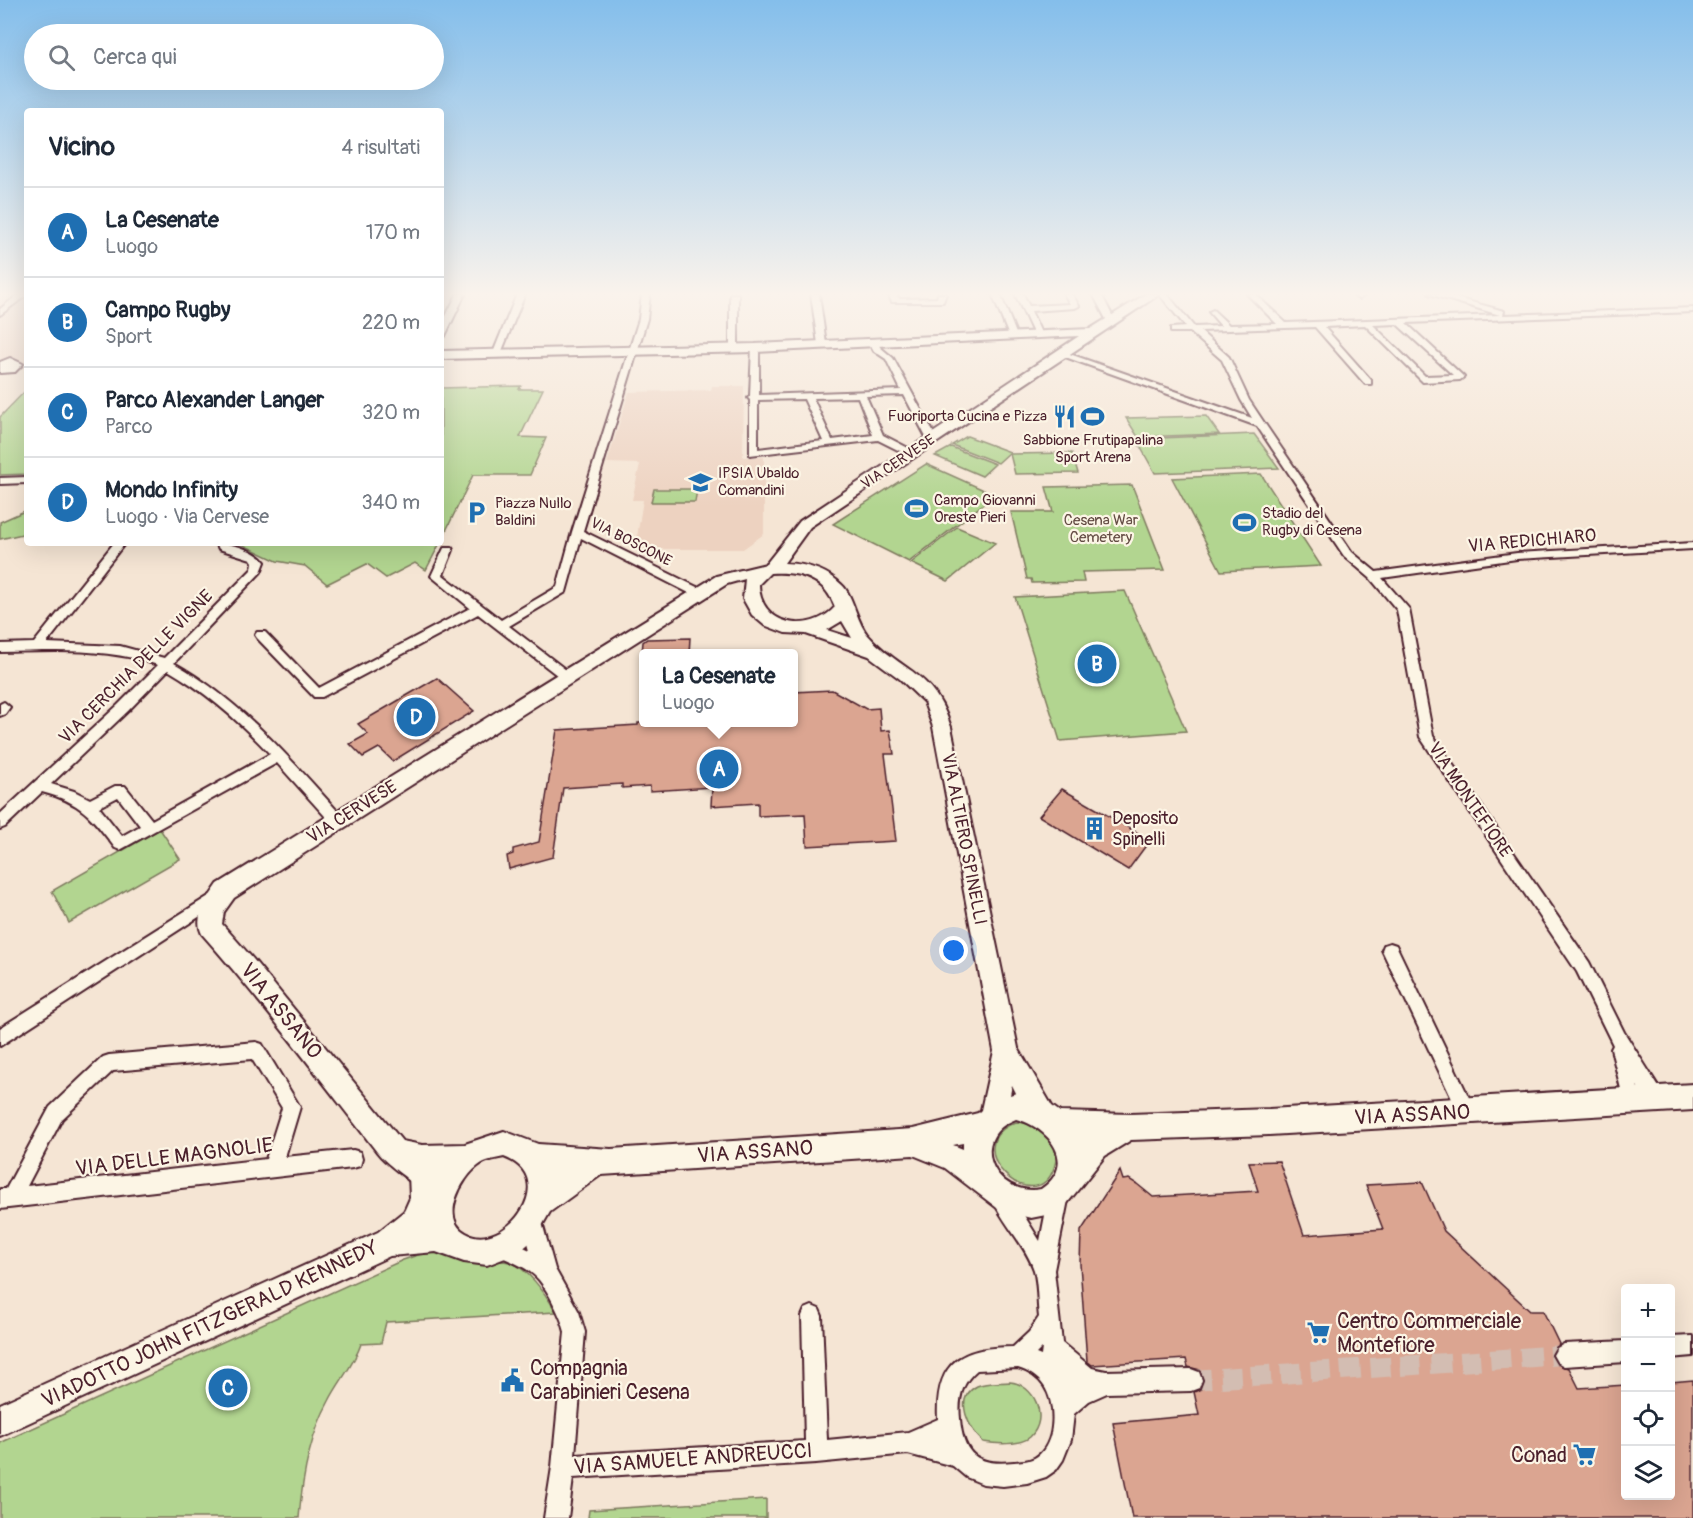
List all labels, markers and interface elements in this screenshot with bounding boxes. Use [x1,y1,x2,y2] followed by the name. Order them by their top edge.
[24,24,444,90] search box
[45,41,78,74] icon: search
[93,43,177,71] text: Cerca qui
[48,131,115,163] text: Vicino
[342,135,420,160] text: 4 risultati
[105,206,219,234] text: La Cesenate
[61,220,74,245] text: A
[366,220,420,245] text: 170 m
[105,234,158,259] text: Luogo
[105,296,230,324] text: Campo Rugby
[62,310,73,335] text: B
[362,310,420,335] text: 220 m
[105,324,152,349] text: Sport
[105,386,324,414] text: Parco Alexander Langer
[61,400,74,425] text: C
[362,400,420,425] text: 320 m
[1052,403,1078,429] restaurant icon: Fuoriporta Cucina e Pizza
[1080,403,1106,429] sports icon: Sabbione Frutipapalina Sport Arena
[888,407,1047,426] place label: Fuoriporta Cucina e Pizza
[105,414,153,439] text: Parco
[857,430,939,494] street label: VIA CERVESE
[1023,431,1163,467] place label: Sabbione Frutipapalina Sport Arena
[718,464,799,500] place label: IPSIA Ubaldo Comandini
[687,469,713,495] school or university icon: IPSIA Ubaldo Comandini
[105,476,238,504] text: Mondo Infinity
[61,490,74,515] text: D
[361,490,420,515] text: 340 m
[934,491,1036,527] place label: Campo Giovanni Oreste Pieri
[495,494,572,530] place label: Piazza Nullo Baldini
[903,496,929,522] sports icon: Campo Giovanni Oreste Pieri
[464,499,490,525] parking icon: Piazza Nullo Baldini
[105,504,269,529] text: Luogo · Via Cervese
[1262,504,1362,540] place label: Stadio del Rugby di Cesena
[1231,509,1257,535] sports icon: Stadio del Rugby di Cesena
[1064,511,1139,547] park label: Cesena War Cemetery
[587,513,675,571] street label: VIA BOSCONE
[1467,524,1597,558] street label: VIA REDICHIARO
[54,585,218,749] street label: VIA CERCHIA DELLE VIGNE
[1078,642,1116,686] pin: B
[639,649,798,727] popup
[662,662,775,690] text: La Cesenate
[662,690,714,715] text: Luogo
[396,694,436,740] pin: D
[1423,738,1517,862] street label: VIA MONTEFIORE
[700,746,738,792] pin: A
[936,751,992,927] street label: VIA ALTIERO SPINELLI
[303,775,401,849] street label: VIA CERVESE
[1112,807,1179,851] place label: Deposito Spinelli
[1081,815,1107,841] building icon: Deposito Spinelli
[939,936,968,965] your location
[234,957,328,1065] street label: VIA ASSANO
[1353,1098,1471,1132] street label: VIA ASSANO
[74,1131,274,1183] street label: VIA DELLE MAGNOLIE
[696,1134,814,1170] street label: VIA ASSANO
[37,1234,383,1414] street label: VIADOTTO JOHN FITZGERALD KENNEDY
[1621,1284,1675,1500] map controls
[1621,1284,1675,1338] button: +
[1337,1308,1522,1359] place label: Centro Commerciale Montefiore
[1306,1320,1332,1346] supermarket icon: Centro Commerciale Montefiore
[1621,1338,1675,1392] button: −
[530,1355,690,1406] place label: Compagnia Carabinieri Cesena
[208,1366,248,1410] pin: C
[499,1367,525,1393] public building icon: Compagnia Carabinieri Cesena
[1621,1392,1675,1446] button: locate
[573,1437,813,1481] street label: VIA SAMUELE ANDREUCCI
[1511,1442,1567,1469] place label: Conad
[1572,1442,1598,1468] supermarket icon: Conad
[1621,1446,1675,1500] button: layers

